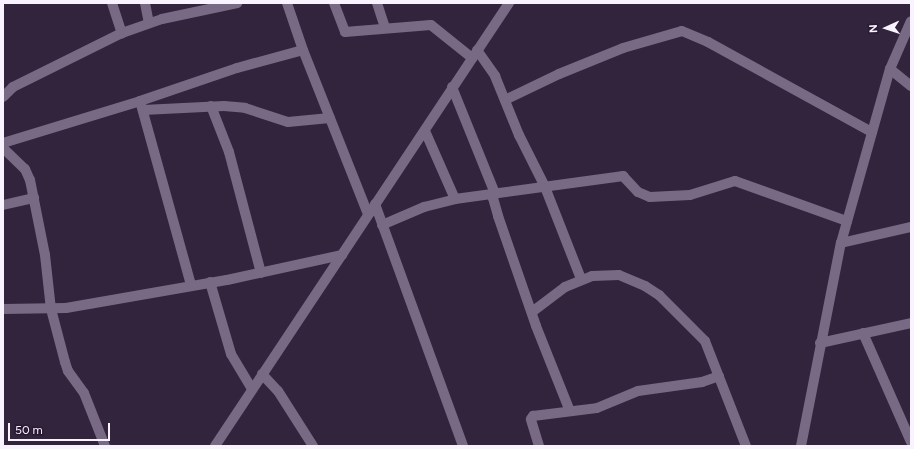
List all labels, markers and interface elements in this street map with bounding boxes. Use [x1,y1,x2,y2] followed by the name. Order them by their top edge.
[866,8,906,48] north arrow
[867,24,880,33] text: N
[10,415,112,441] scale bar
[15,423,43,437] text: 50 m

